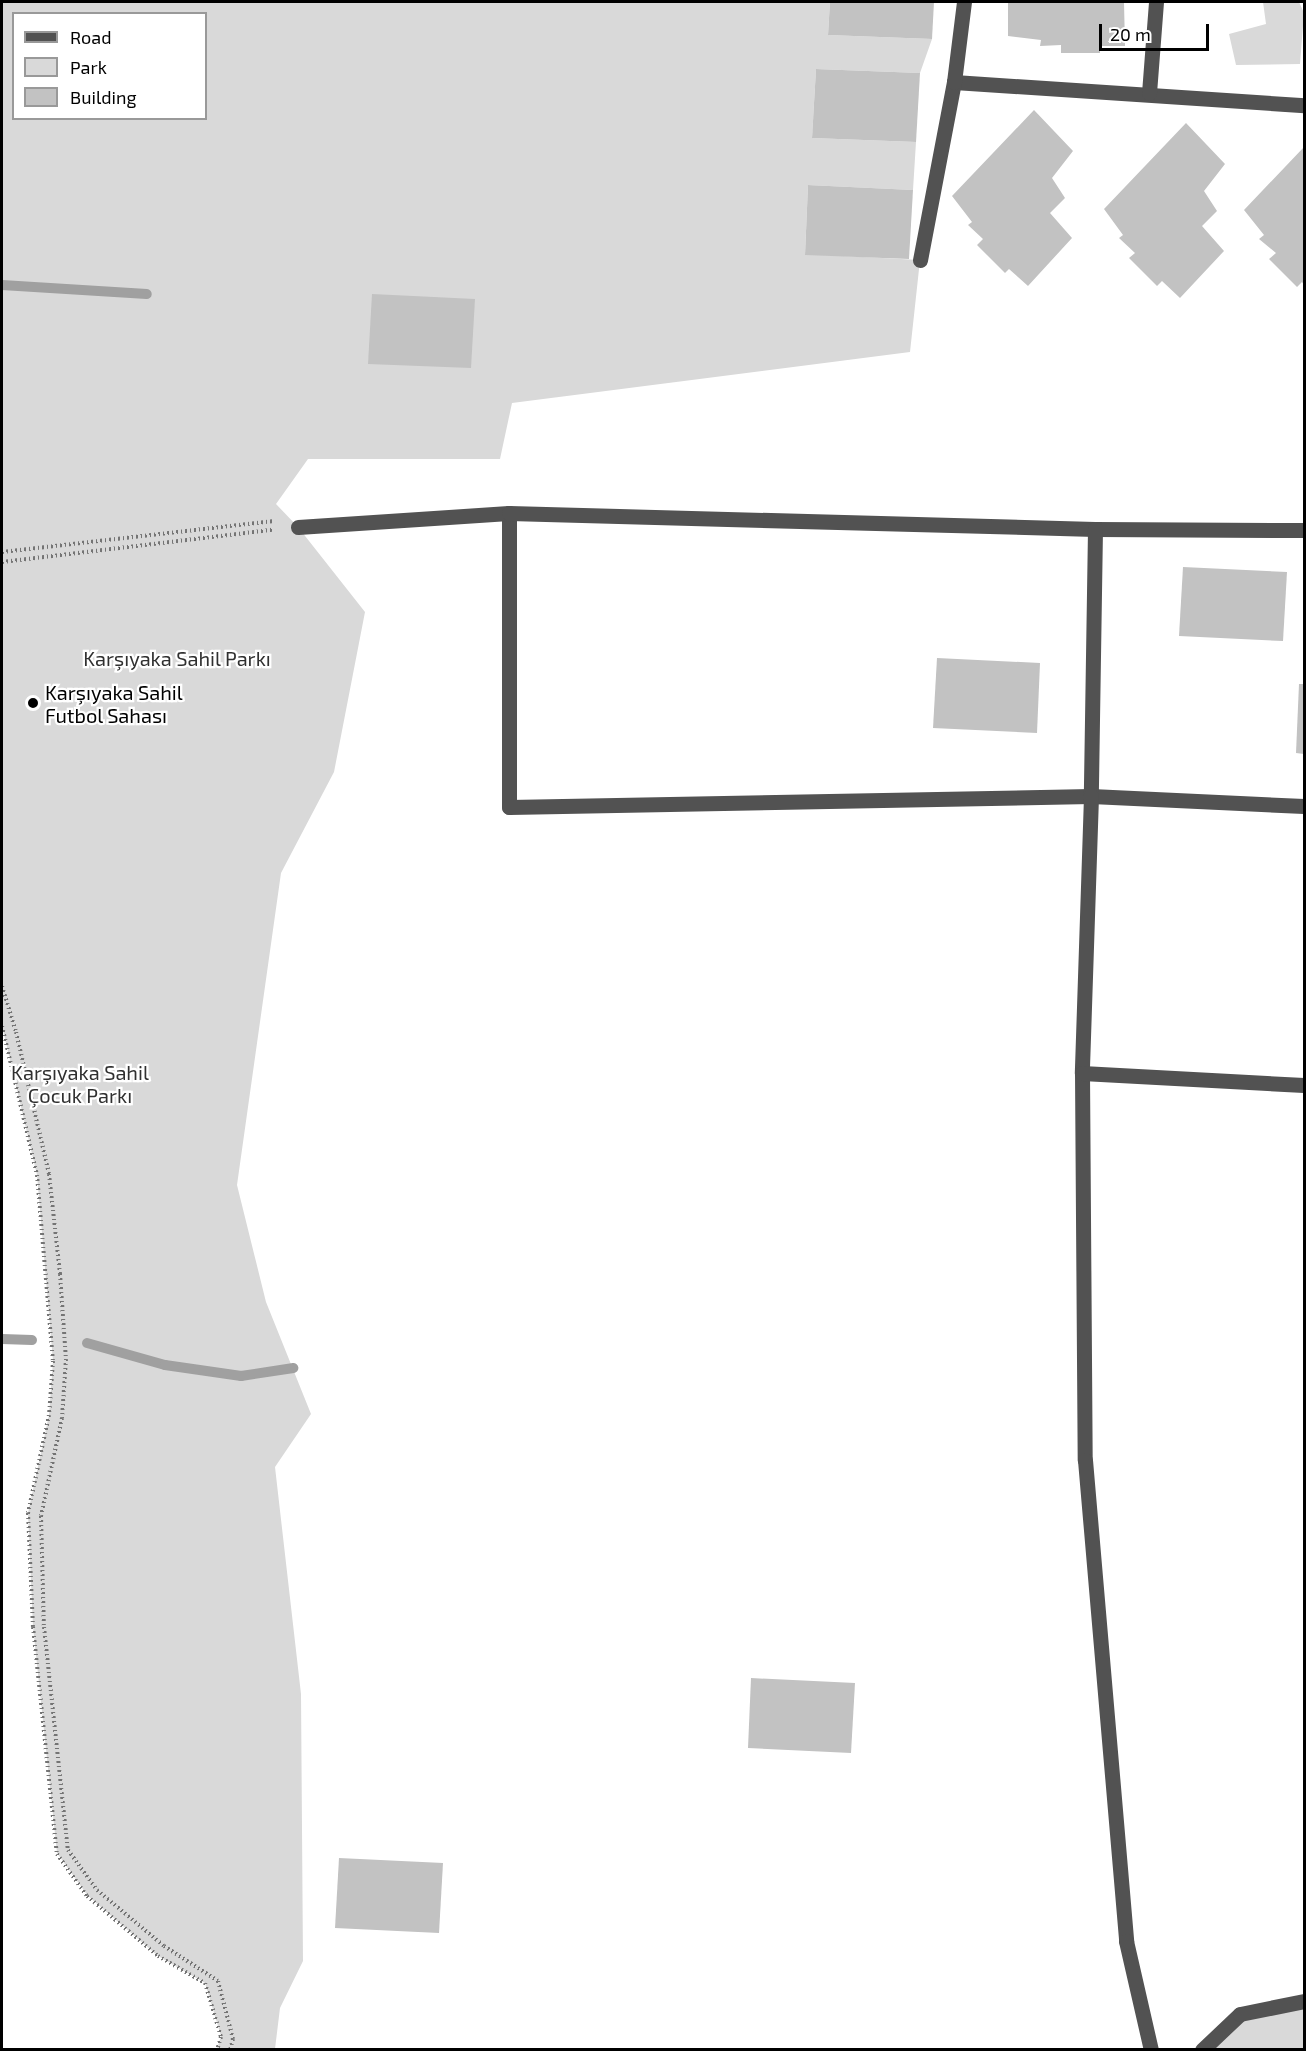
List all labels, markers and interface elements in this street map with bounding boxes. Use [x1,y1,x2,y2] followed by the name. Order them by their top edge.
[12,12,207,120] legend
[1102,12,1212,50] scale bar
[1110,23,1151,45] text: 20 m
[70,26,111,48] text: Road
[70,56,107,78] text: Park
[70,86,137,108] text: Building
[83,646,271,670] park label: Karşıyaka Sahil Parkı
[45,680,183,727] place label: Karşıyaka Sahil Futbol Sahası
[26,696,40,710] marker: Karşıyaka Sahil Futbol Sahası
[11,1060,149,1107] park label: Karşıyaka Sahil Çocuk Parkı

